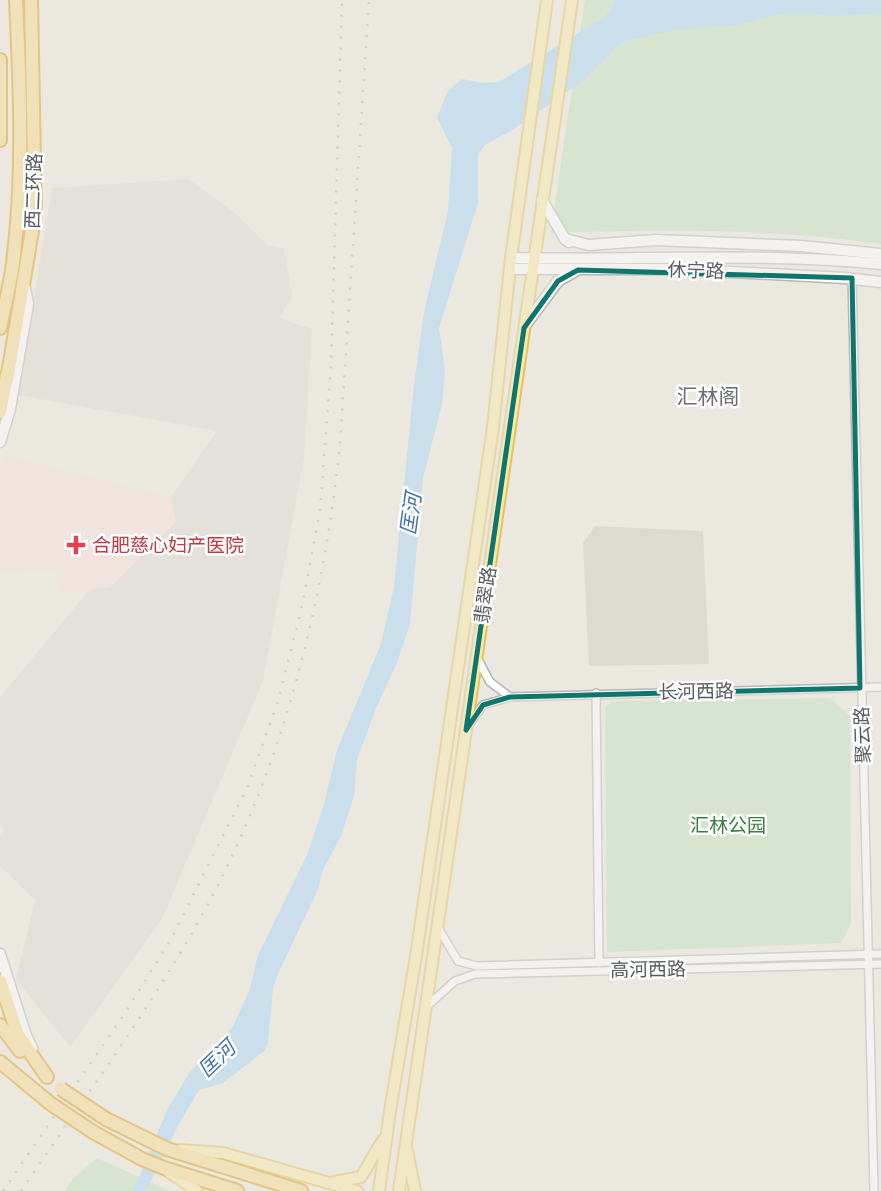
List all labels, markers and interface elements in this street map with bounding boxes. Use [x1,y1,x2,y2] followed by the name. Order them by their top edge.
[19,153,47,229] street label: 西二环路
[667,256,725,284] street label: 休宁路
[677,382,740,410] district label: 汇林阁
[393,487,427,537] water label: 匡河
[92,532,244,558] place label: 合肥慈心妇产医院
[66,535,86,555] marker: 合肥慈心妇产医院
[468,565,502,625] street label: 翡翠路
[658,677,734,705] street label: 长河西路
[848,706,876,764] street label: 聚云路
[690,812,766,838] park label: 汇林公园
[610,955,686,983] street label: 高河西路
[191,1031,244,1083] water label: 匡河

